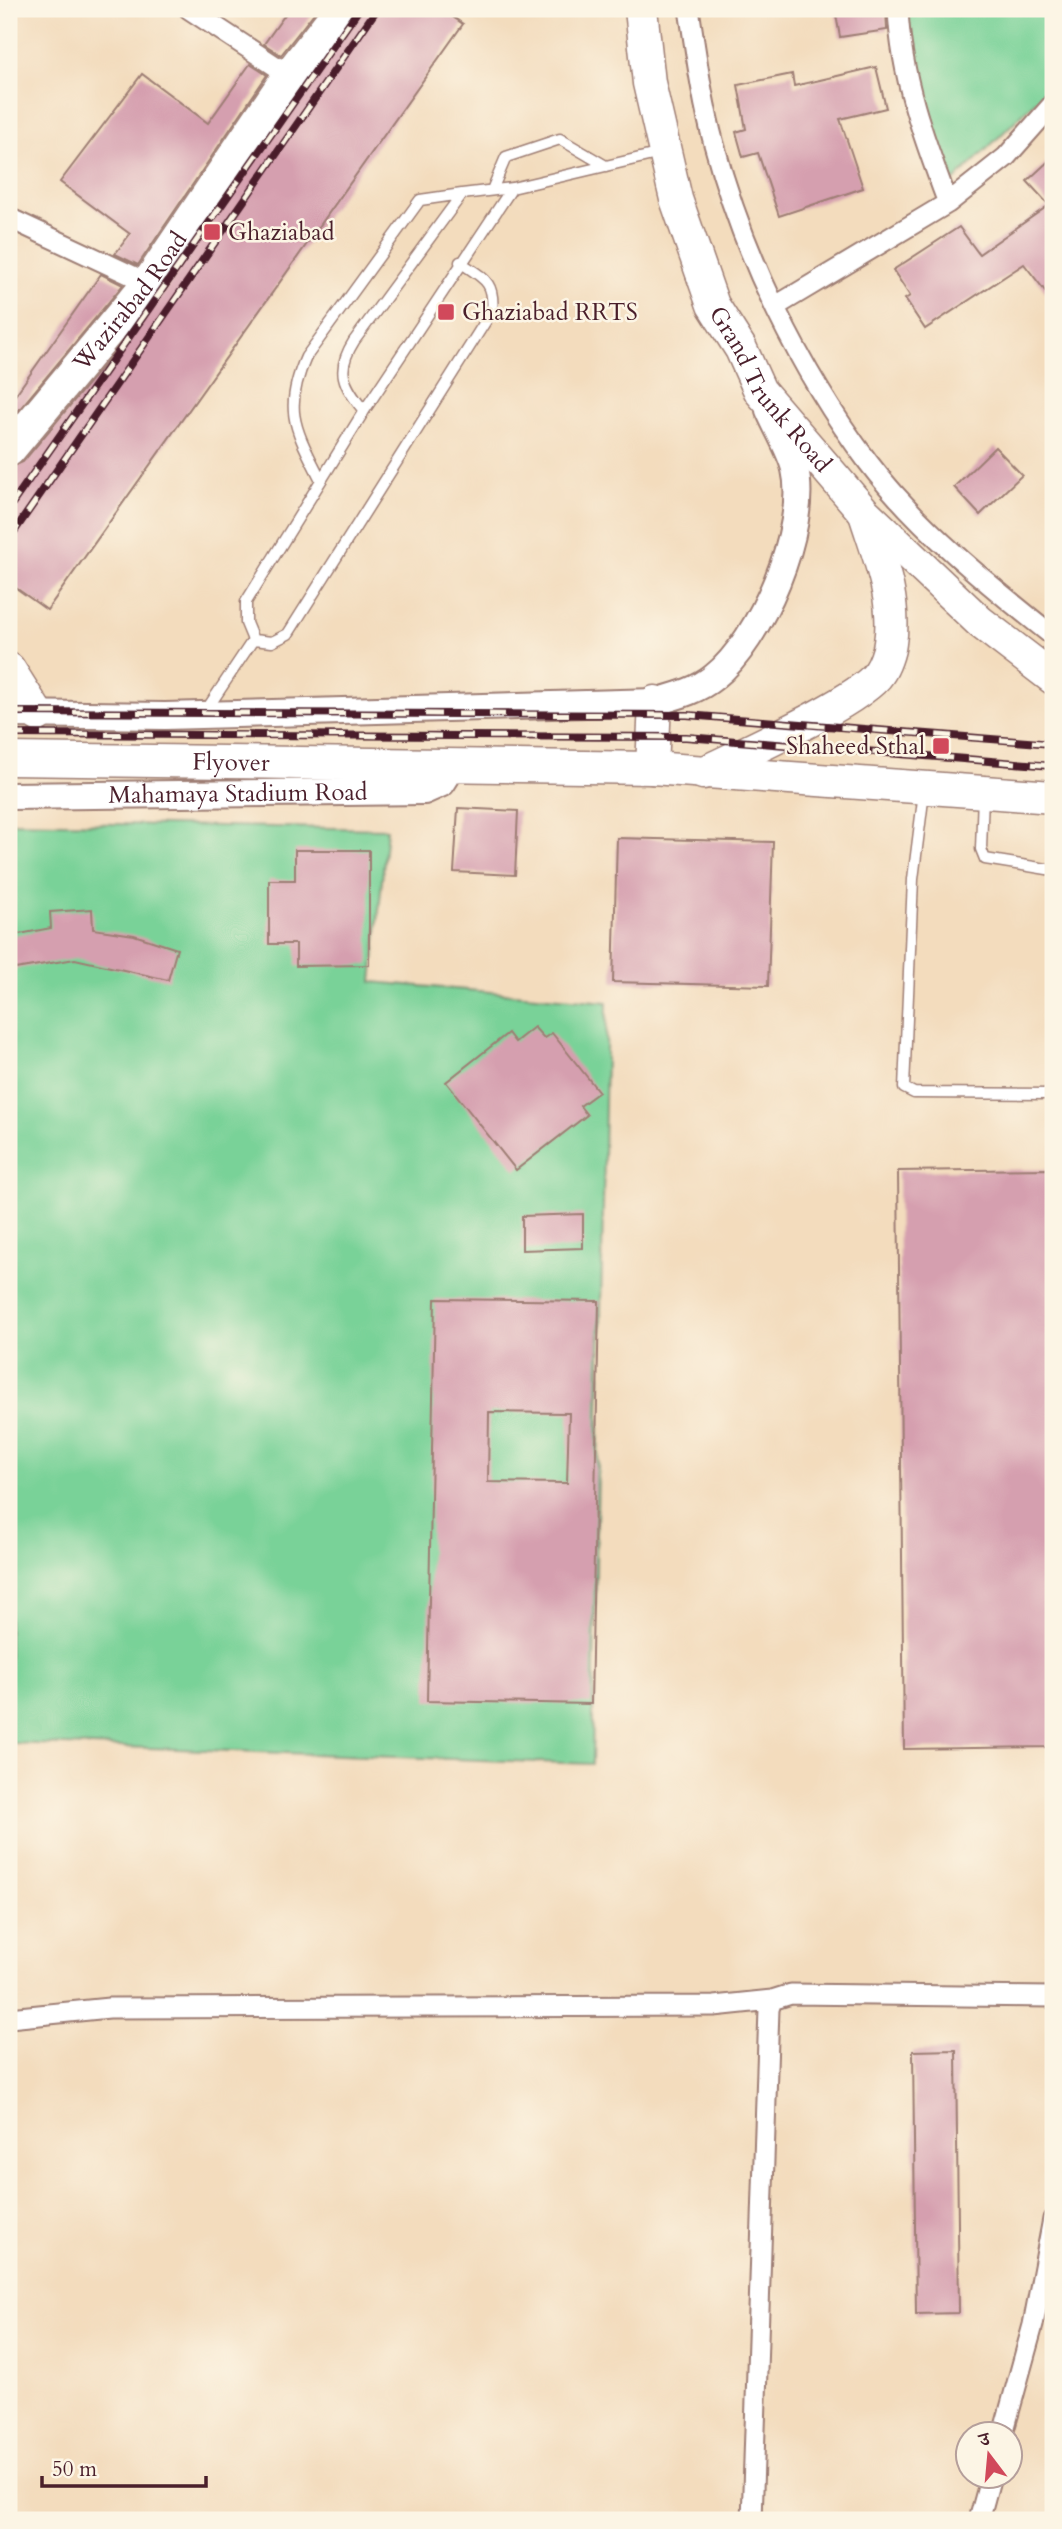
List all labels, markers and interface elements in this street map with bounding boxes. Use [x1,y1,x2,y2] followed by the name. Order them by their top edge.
[228,216,335,249] place label: Ghaziabad
[202,222,222,242] marker: Ghaziabad
[65,225,195,379] street label: Wazirabad Road
[462,296,638,329] place label: Ghaziabad RRTS
[701,300,839,479] street label: Grand Trunk Road
[436,302,456,322] marker: Ghaziabad RRTS
[786,730,925,763] place label: Shaheed Sthal
[931,736,951,756] marker: Shaheed Sthal
[192,745,270,779] street label: Flyover
[108,775,368,811] street label: Mahamaya Stadium Road
[954,2420,1024,2490] north arrow
[974,2425,994,2454] text: उ
[42,2445,206,2489] scale bar
[52,2455,97,2484] text: 50 m

